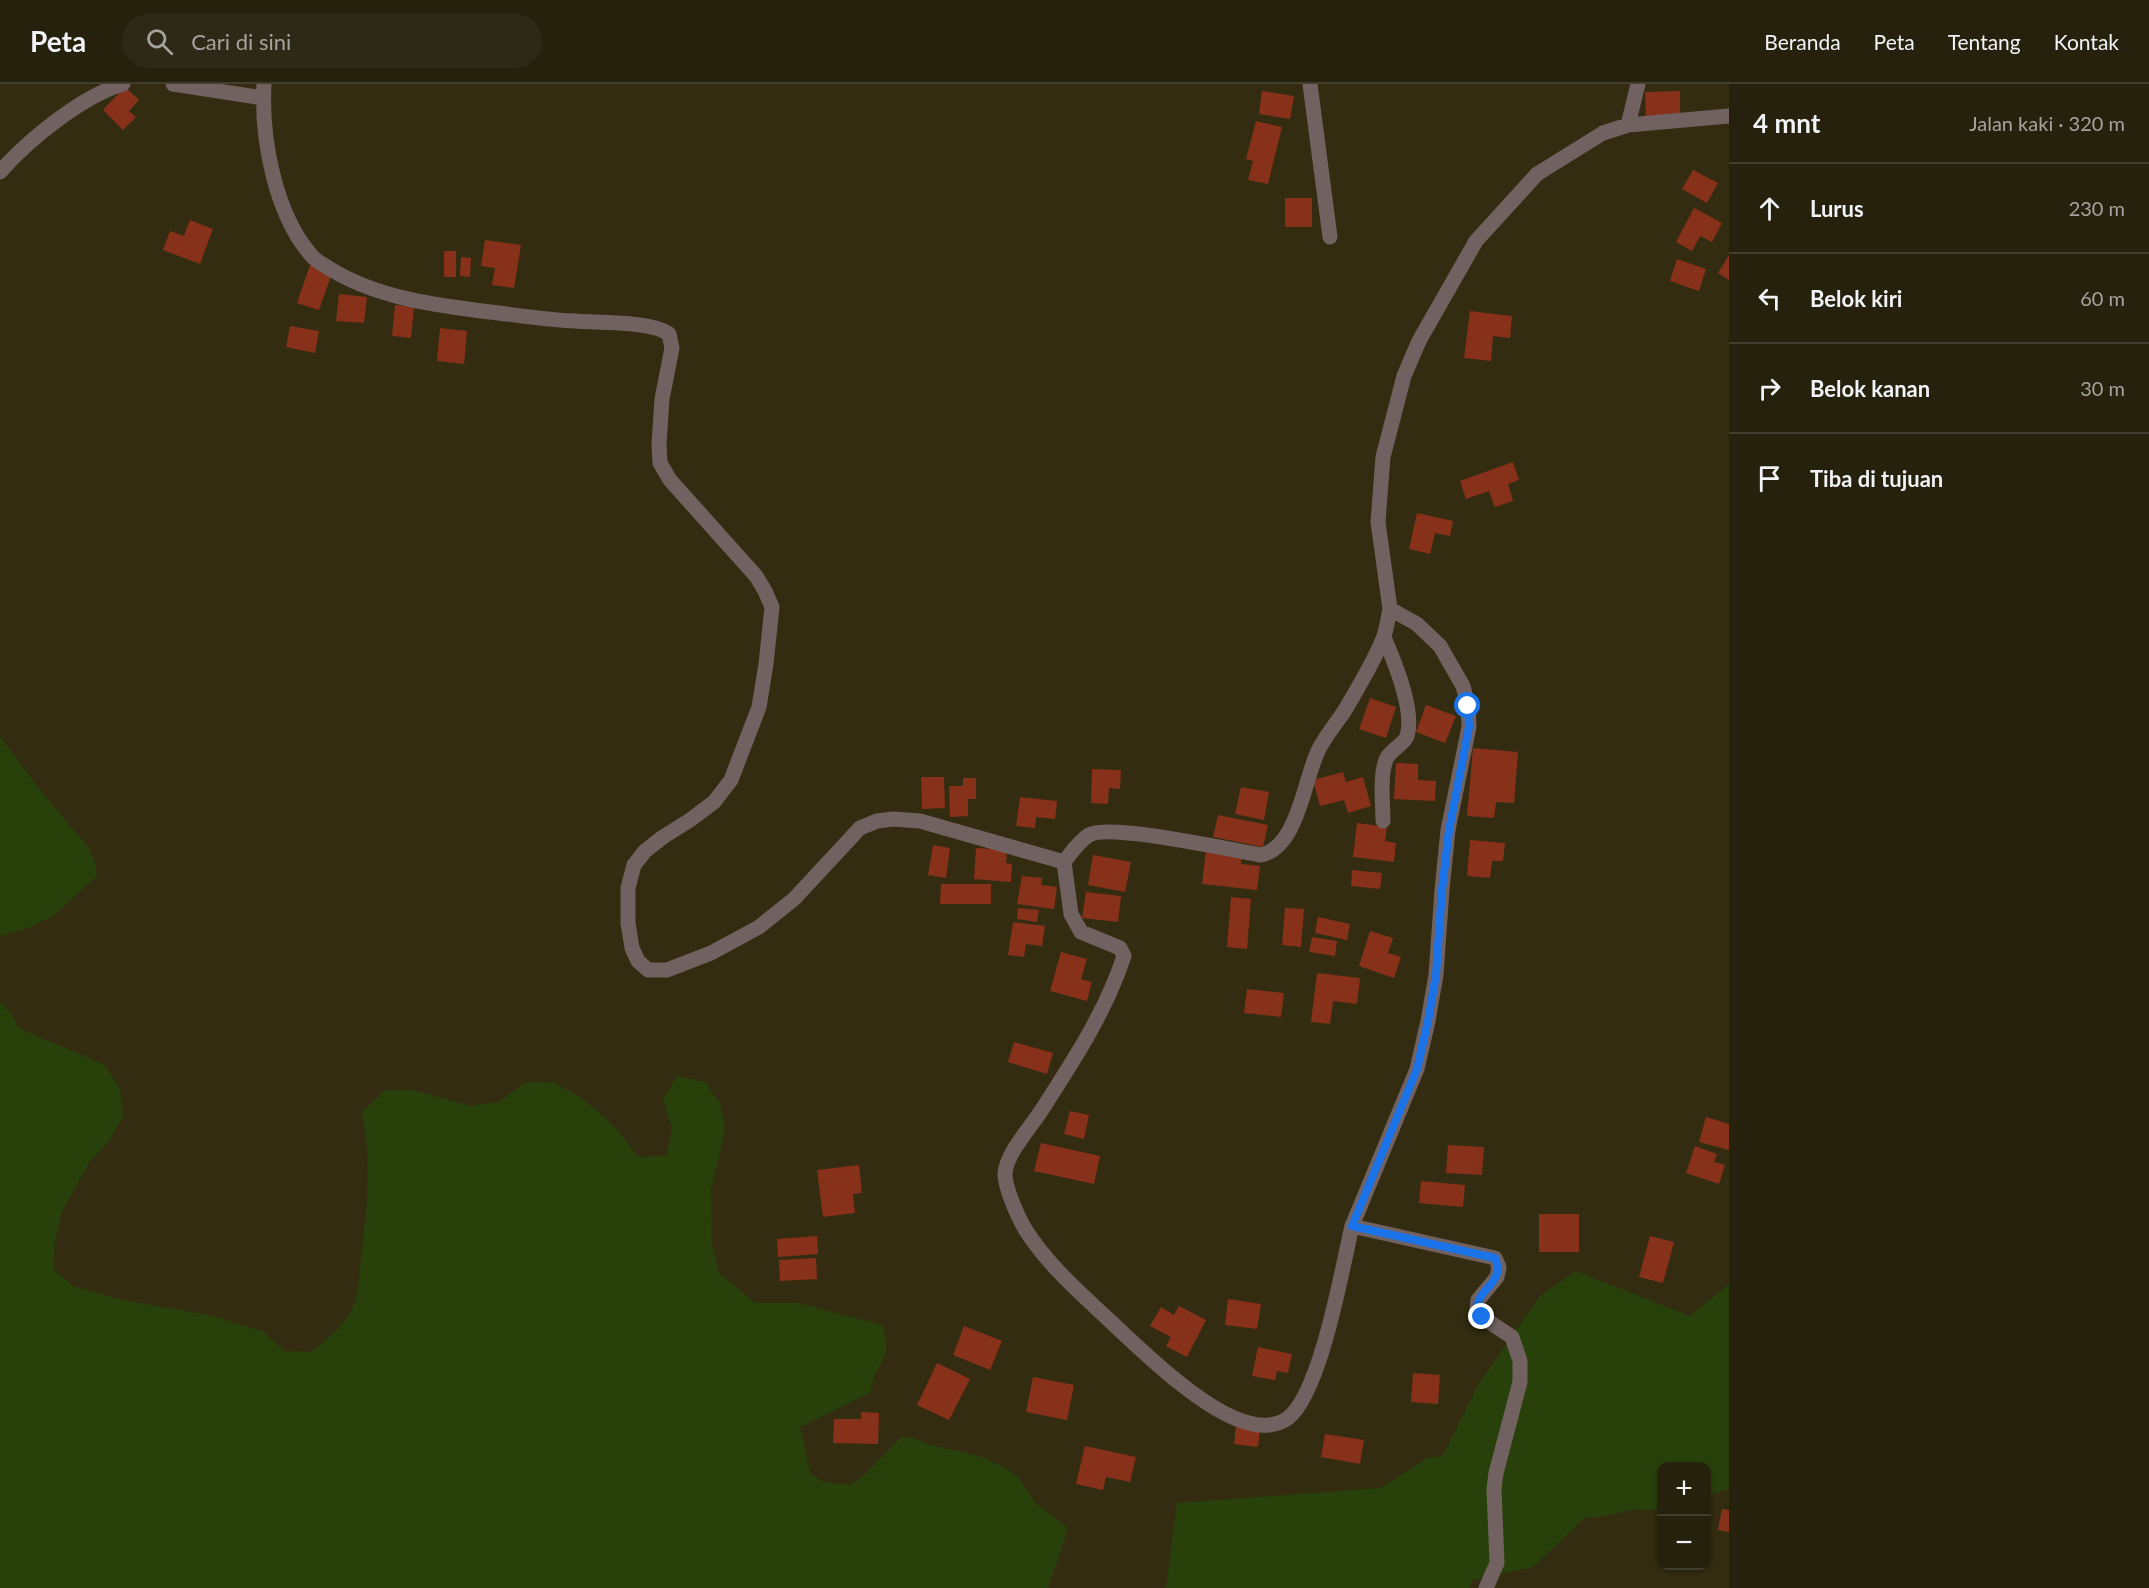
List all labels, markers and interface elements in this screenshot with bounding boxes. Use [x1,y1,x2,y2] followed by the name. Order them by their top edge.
[122,14,542,68] search box
[30,24,86,58] text: Peta
[143,25,176,58] icon: search
[191,28,291,55] text: Cari di sini
[1764,29,1841,54] text: Beranda
[1874,29,1915,54] text: Peta
[1948,29,2021,54] text: Tentang
[2054,29,2119,54] text: Kontak
[1753,107,1820,139] text: 4 mnt
[1969,111,2125,135] text: Jalan kaki · 320 m
[1753,192,1786,225] icon: ahead
[1810,195,1864,222] text: Lurus
[2069,196,2125,220] text: 230 m
[1753,282,1786,315] icon: left
[1810,285,1902,312] text: Belok kiri
[2080,286,2125,310] text: 60 m
[1753,372,1786,405] icon: right
[1810,375,1930,402] text: Belok kanan
[2080,376,2125,400] text: 30 m
[1753,462,1786,495] icon: arrive
[1810,465,1943,492] text: Tiba di tujuan
[1454,692,1480,718] route start
[1468,1303,1494,1329] route end
[1657,1462,1711,1570] map controls
[1657,1462,1711,1516] button: +
[1657,1516,1711,1570] button: −

